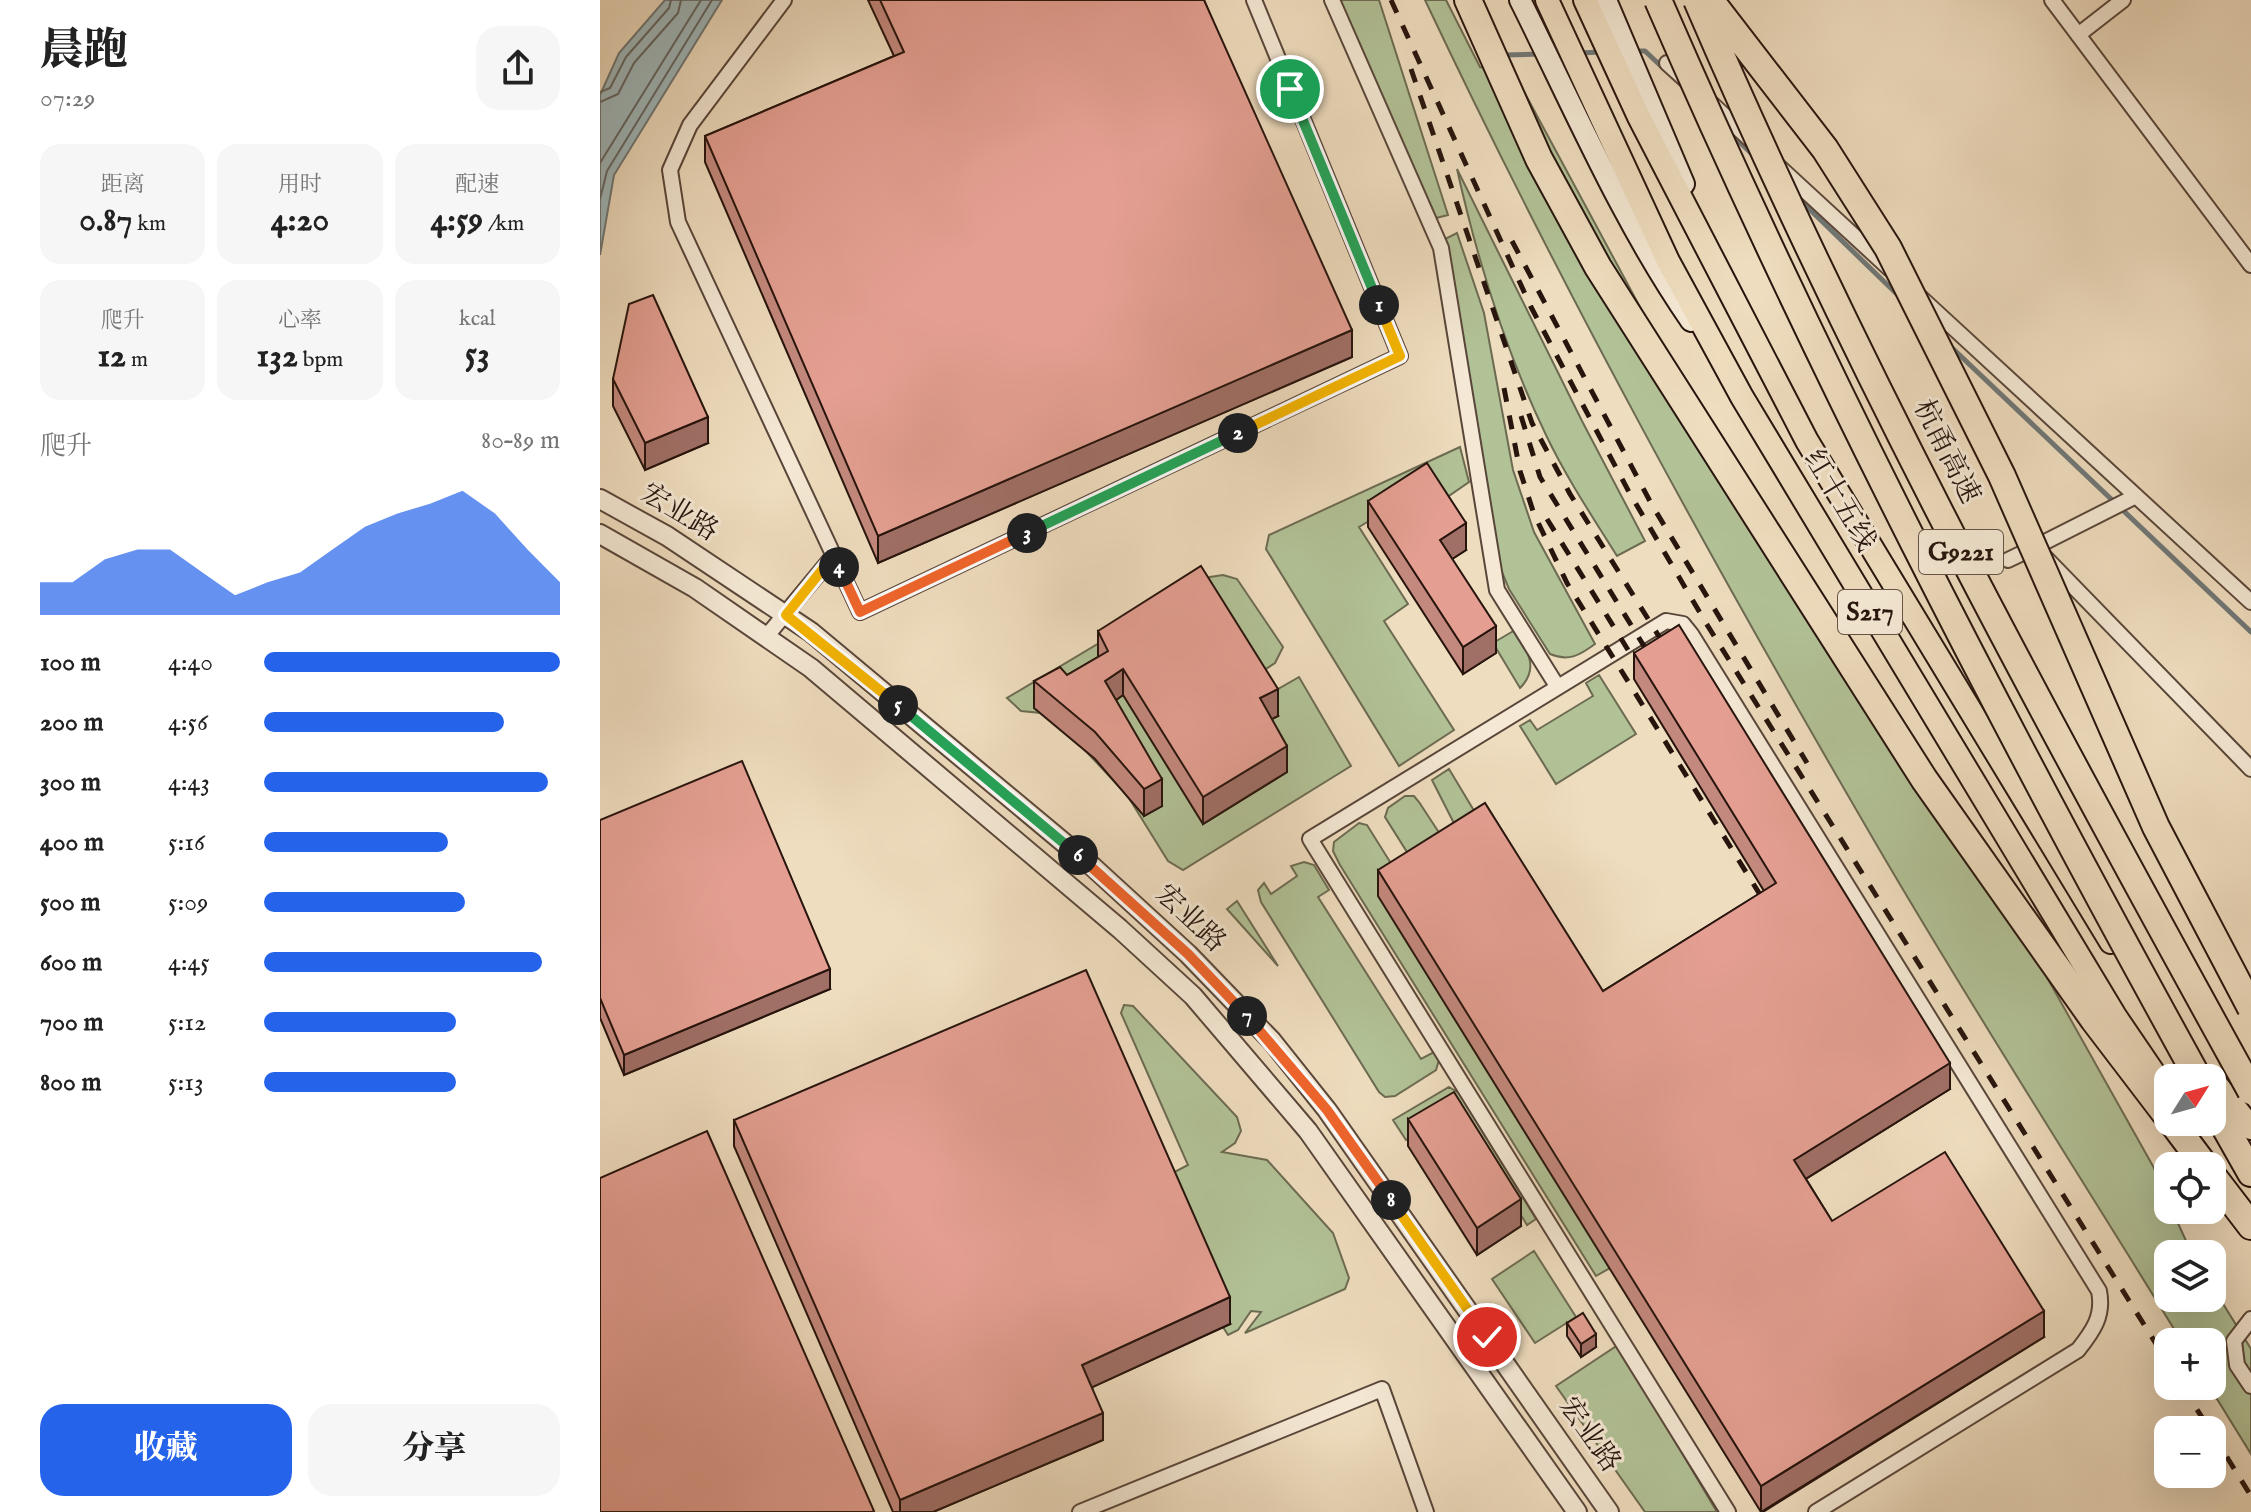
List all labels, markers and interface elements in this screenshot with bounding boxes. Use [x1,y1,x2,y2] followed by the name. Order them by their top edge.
[40,24,128,80] text: 晨跑
[476,26,560,110] button: share
[1256,55,1324,123] pin
[1268,67,1312,111] icon: arrive
[40,82,95,115] text: 07:29
[101,171,145,199] text: 距离
[278,171,322,199] text: 用时
[455,171,499,199] text: 配速
[79,199,132,242] text: 0.87
[271,199,329,242] text: 4:20
[430,199,483,242] text: 4:59
[132,210,166,238] text: km
[483,210,524,238] text: /km
[1359,285,1399,325] pin: 1
[1375,291,1383,319] text: 1
[459,305,496,333] text: kcal
[101,307,145,335] text: 爬升
[278,307,322,335] text: 心率
[465,333,490,376] text: 53
[97,335,126,378] text: 12
[257,335,298,378] text: 132
[126,346,148,374] text: m
[298,346,343,374] text: bpm
[1905,394,1987,510] street label: 杭甬高速
[1218,413,1258,453] pin: 2
[1233,419,1243,447] text: 2
[481,424,560,457] text: 80–89 m
[40,430,92,463] text: 爬升
[1795,444,1883,558] street label: 红十五线
[634,476,724,550] street label: 宏业路
[1007,513,1047,553] pin: 3
[1023,519,1031,547] text: 3
[1919,530,2003,574] road number: G9221
[819,547,859,587] pin: 4
[834,553,844,581] text: 4
[1838,590,1902,634] road number: S217
[40,646,101,679] text: 100 m
[168,646,213,679] text: 4:40
[878,685,918,725] pin: 5
[894,691,902,719] text: 5
[40,706,104,739] text: 200 m
[168,706,208,739] text: 4:56
[40,766,101,799] text: 300 m
[168,766,210,799] text: 4:43
[40,826,104,859] text: 400 m
[168,826,205,859] text: 5:16
[1058,835,1098,875] pin: 6
[1073,841,1083,869] text: 6
[1147,878,1233,960] street label: 宏业路
[40,886,101,919] text: 500 m
[168,886,208,919] text: 5:09
[40,946,102,979] text: 600 m
[168,946,210,979] text: 4:45
[1227,996,1267,1036] pin: 7
[1242,1002,1252,1030] text: 7
[40,1006,103,1039] text: 700 m
[168,1006,206,1039] text: 5:12
[2154,1064,2226,1136] north arrow
[2154,1064,2226,1488] map controls
[40,1066,102,1099] text: 800 m
[168,1066,204,1099] text: 5:13
[2154,1152,2226,1224] button: locate
[1371,1180,1411,1220] pin: 8
[1387,1186,1395,1214] text: 8
[2154,1240,2226,1312] button: layers
[1453,1303,1521,1371] pin
[1465,1315,1509,1359] icon: check
[2154,1328,2226,1400] button: +
[1551,1391,1627,1479] street label: 宏业路
[40,1404,292,1496] button: 收藏
[308,1404,560,1496] button: 分享
[2154,1416,2226,1488] button: −

